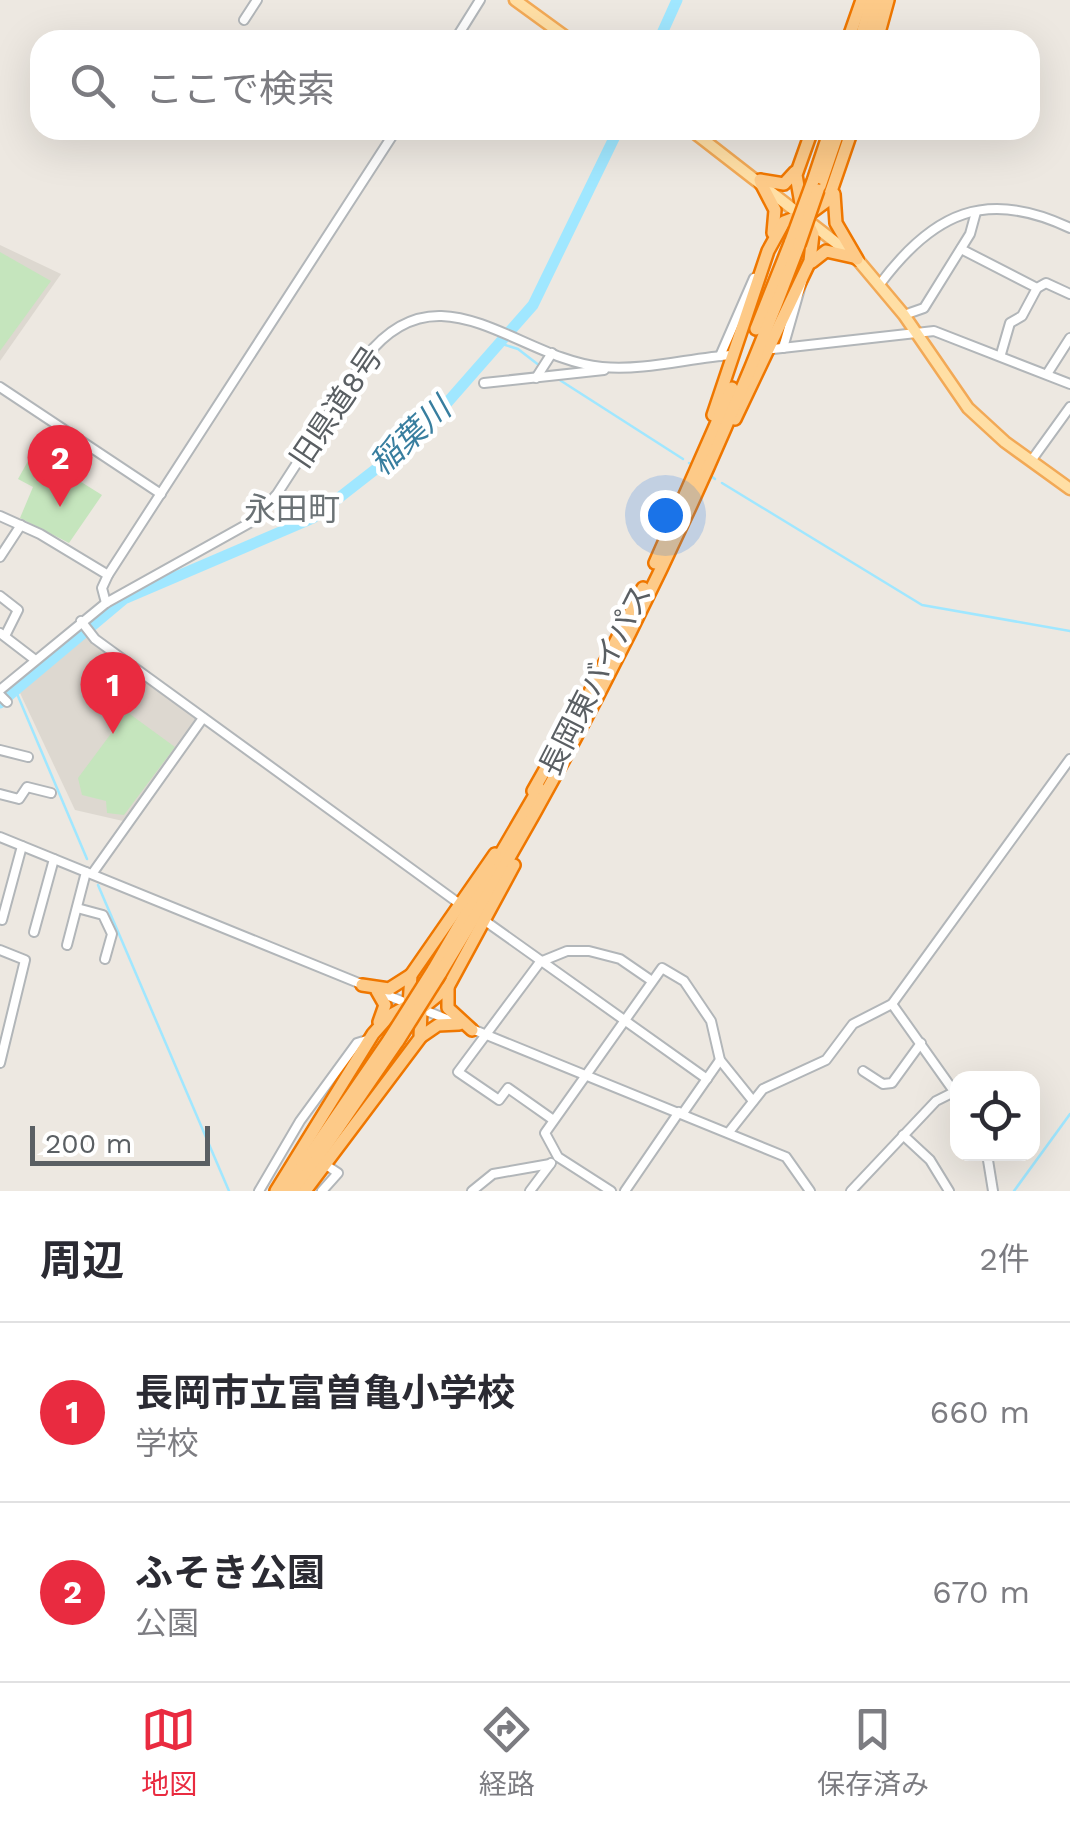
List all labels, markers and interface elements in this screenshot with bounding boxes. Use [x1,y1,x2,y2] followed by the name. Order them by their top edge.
[30,30,1040,140] search box
[65,58,120,113] icon: search
[145,67,335,111] text: ここで検索
[283,340,389,474] street label: 旧県道8号
[362,387,460,483] water label: 稲葉川
[28,424,92,507] pin: 2
[244,490,340,528] district label: 永田町
[640,490,691,541] your location
[532,579,658,781] street label: 長岡東バイパス
[80,652,146,734] pin: 1
[950,1071,1040,1161] map controls
[950,1071,1040,1161] button: locate
[30,1121,210,1166] scale bar
[45,1127,132,1160] text: 200 m
[40,1236,124,1285] text: 周辺
[979,1240,1030,1278] text: 2件
[135,1371,515,1415] text: 長岡市立富曽亀小学校
[66,1393,79,1431] text: 1
[930,1393,1030,1431] text: 660 m
[135,1424,199,1462] text: 学校
[135,1551,325,1595] text: ふそき公園
[63,1573,82,1611] text: 2
[932,1573,1030,1611] text: 670 m
[135,1604,199,1642] text: 公園
[141,1702,197,1802] tab: 地図
[479,1702,535,1802] tab: 経路
[817,1702,929,1802] tab: 保存済み

